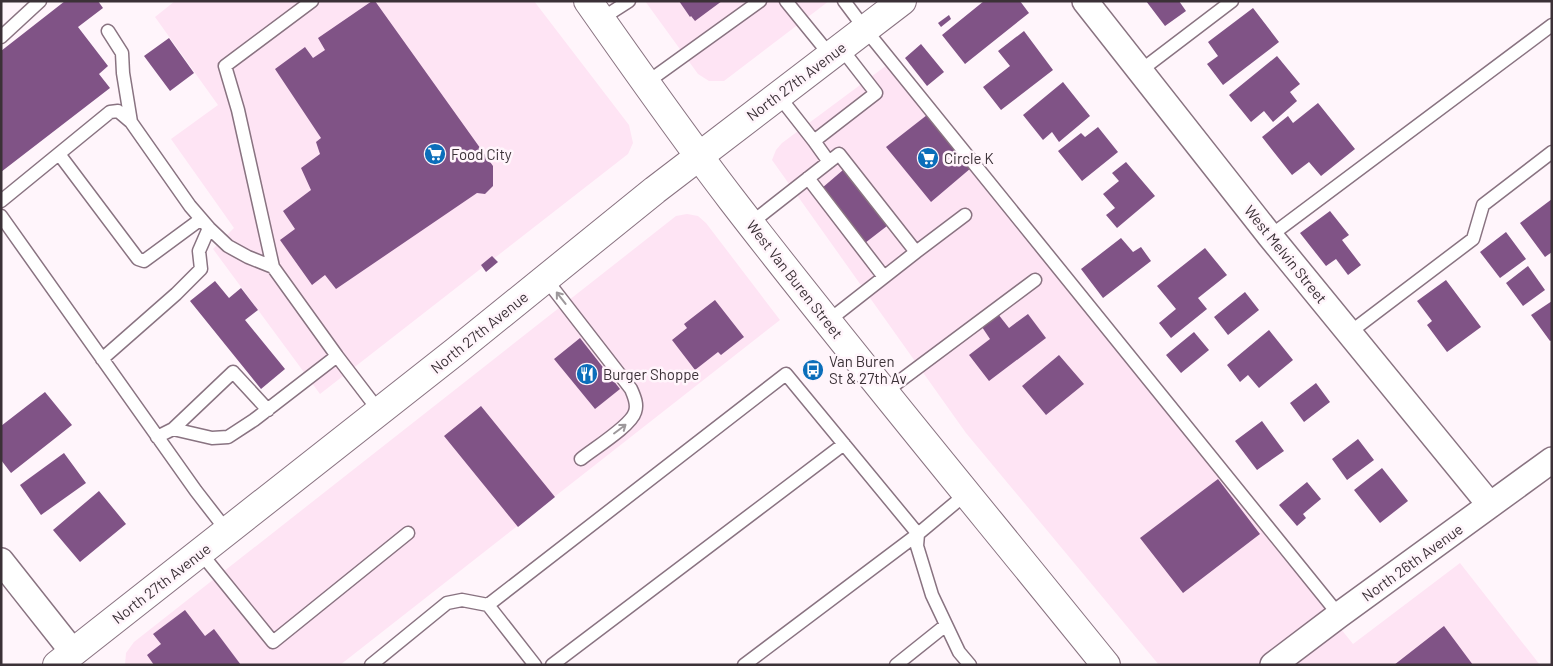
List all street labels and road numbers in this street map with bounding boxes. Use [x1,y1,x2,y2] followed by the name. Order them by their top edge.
[743,38,849,124] street label: North 27th Avenue
[1241,201,1331,307] street label: West Melvin Street
[743,216,847,342] street label: West Van Buren Street
[427,287,531,377] street label: North 27th Avenue
[1358,519,1466,605] street label: North 26th Avenue
[108,539,214,627] street label: North 27th Avenue

